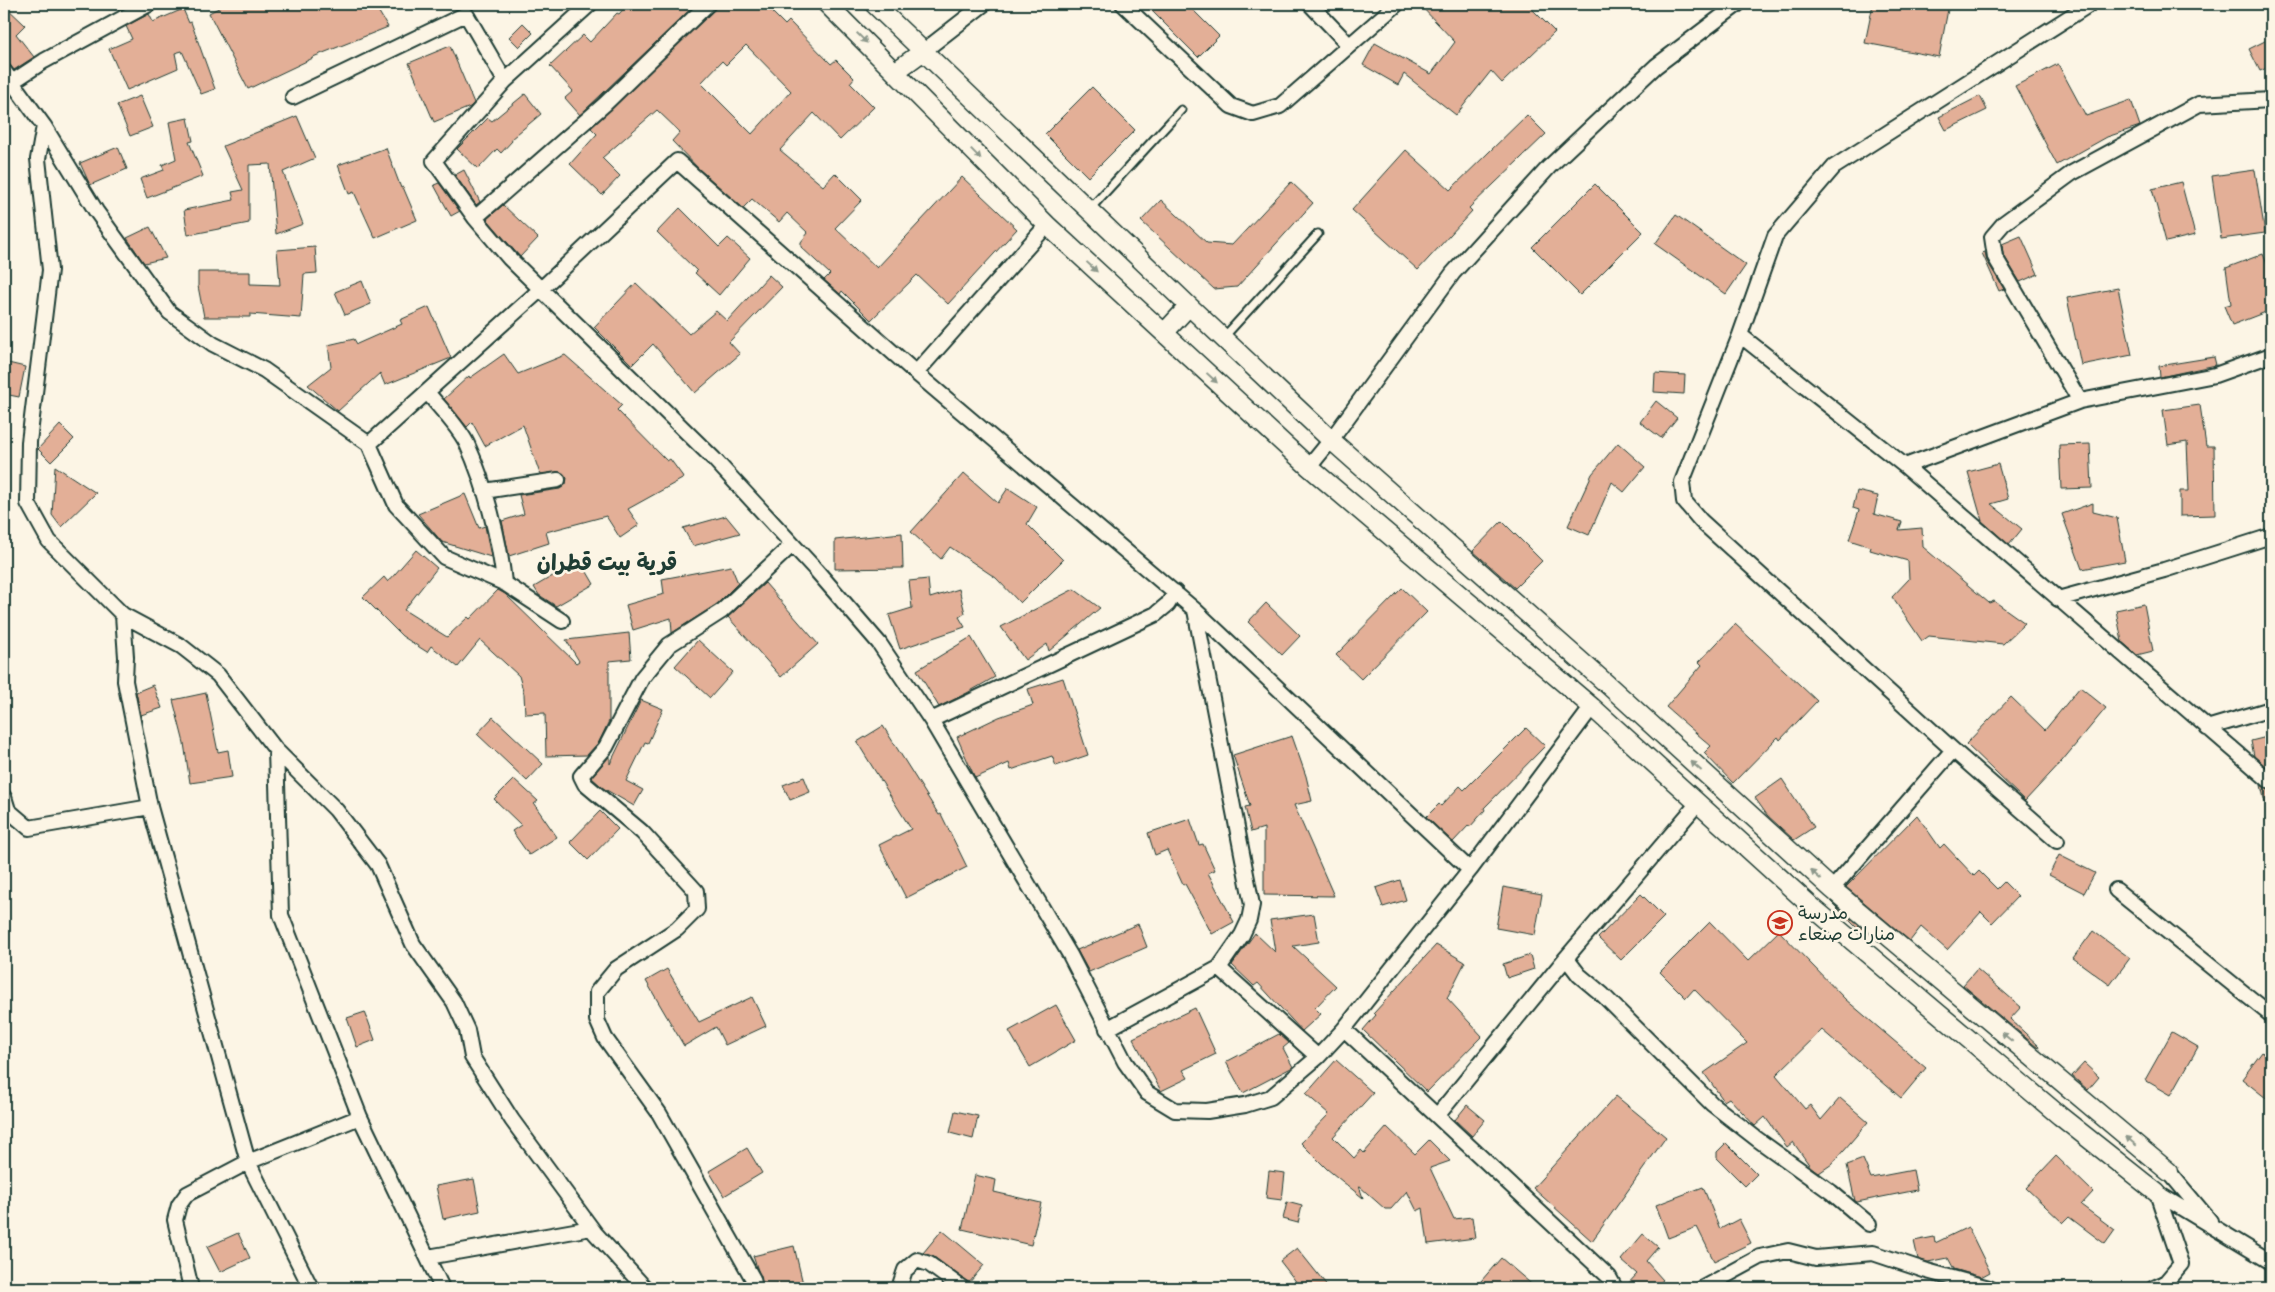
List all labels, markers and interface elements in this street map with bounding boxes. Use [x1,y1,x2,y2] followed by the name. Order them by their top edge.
[856,32,868,44] one-way arrow
[970,147,982,159] one-way arrow
[1086,261,1098,273] one-way arrow
[1205,372,1217,384] one-way arrow
[537,549,677,581] district label: قرية بيت قطران
[1690,760,1703,771] one-way arrow
[1811,869,1823,881] one-way arrow
[1798,902,1895,949] place label: مدرسة منارات صنعاء
[1767,910,1793,936] school or university icon: مدرسة منارات صنعاء
[2001,1031,2014,1042] one-way arrow
[2125,1136,2138,1147] one-way arrow

